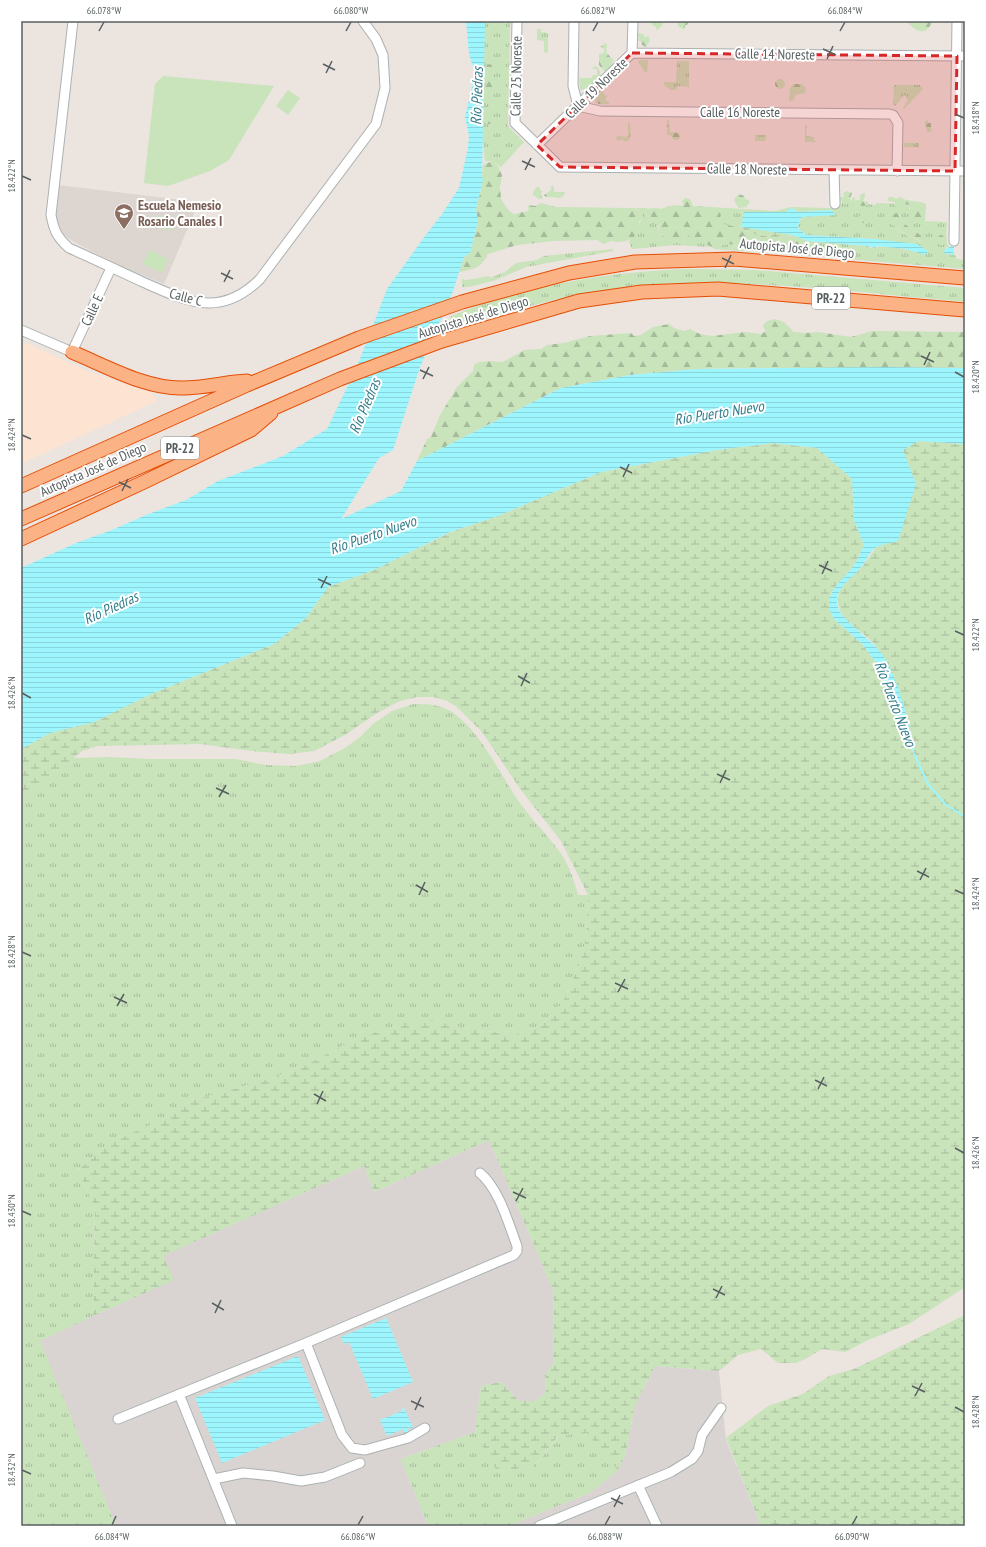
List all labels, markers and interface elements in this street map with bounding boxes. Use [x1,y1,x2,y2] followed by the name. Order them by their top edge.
[87,4,121,17] text: 66.078°W
[334,4,368,17] text: 66.080°W
[581,4,615,17] text: 66.082°W
[828,4,862,17] text: 66.084°W
[506,36,526,116] street label: Calle 25 Noreste
[735,44,815,64] street label: Calle 14 Noreste
[561,54,631,122] street label: Calle 19 Noreste
[466,65,487,125] water label: Río Piedras
[969,101,982,135] text: 18.418°N
[700,103,780,121] street label: Calle 16 Noreste
[5,159,18,193] text: 18.422°N
[707,159,787,179] street label: Calle 18 Noreste
[138,196,222,230] place label: Escuela Nemesio Rosario Canales I
[113,202,135,230] school or university icon: Escuela Nemesio Rosario Canales I
[739,234,855,262] street label: Autopista José de Diego
[167,284,205,310] street label: Calle C
[812,287,850,309] road number: PR-22
[77,291,107,329] street label: Calle E
[416,292,530,342] street label: Autopista José de Diego
[969,360,982,394] text: 18.420°N
[344,374,385,436] water label: Río Piedras
[673,396,766,429] water label: Río Puerto Nuevo
[5,418,18,452] text: 18.424°N
[37,437,149,501] street label: Autopista José de Diego
[161,437,199,459] road number: PR-22
[327,510,420,558] water label: Río Puerto Nuevo
[80,586,143,628] water label: Río Piedras
[969,618,982,652] text: 18.422°N
[870,658,921,751] water label: Río Puerto Nuevo
[5,676,18,710] text: 18.426°N
[969,877,982,911] text: 18.424°N
[5,935,18,969] text: 18.428°N
[969,1136,982,1170] text: 18.426°N
[5,1194,18,1228] text: 18.430°N
[969,1395,982,1429] text: 18.428°N
[5,1453,18,1487] text: 18.432°N
[95,1530,129,1543] text: 66.084°W
[341,1530,375,1543] text: 66.086°W
[588,1530,622,1543] text: 66.088°W
[835,1530,869,1543] text: 66.090°W

